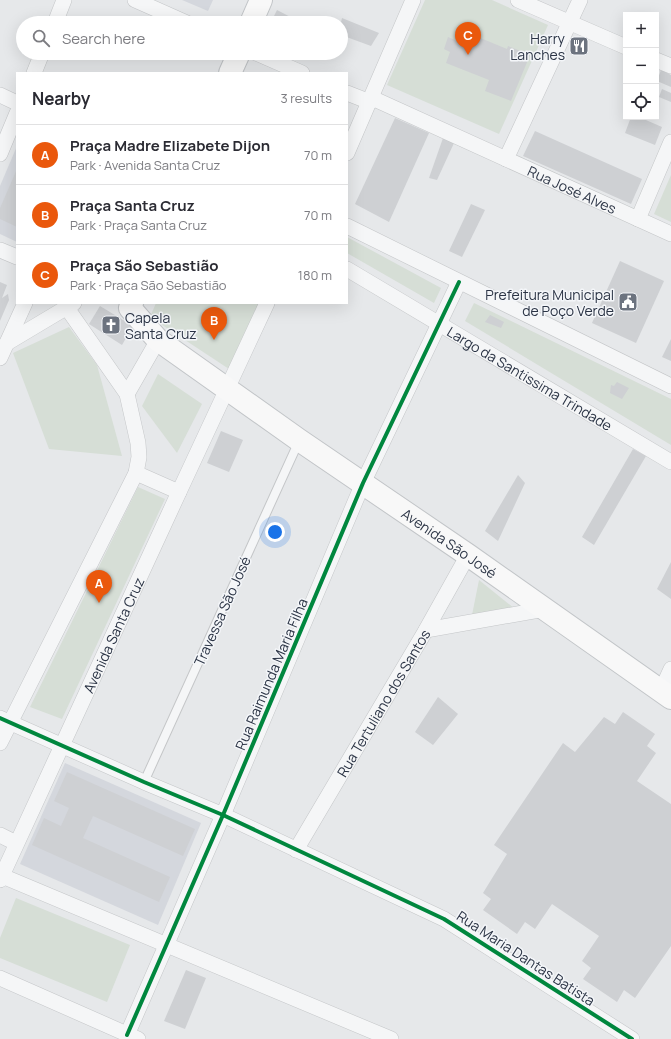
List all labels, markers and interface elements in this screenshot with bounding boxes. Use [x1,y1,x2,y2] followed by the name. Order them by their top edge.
[623,12,659,120] map controls
[623,12,659,48] button: +
[16,16,348,60] search box
[455,22,481,55] pin: C
[30,27,52,49] icon: search
[62,28,145,49] text: Search here
[510,29,566,64] place label: Harry Lanches
[568,35,590,57] restaurant icon: Harry Lanches
[623,48,659,84] button: −
[623,84,659,120] button: locate
[32,87,90,110] text: Nearby
[280,89,332,107] text: 3 results
[70,135,270,156] text: Praça Madre Elizabete Dijon
[41,146,49,164] text: A
[304,146,332,164] text: 70 m
[70,156,220,174] text: Park · Avenida Santa Cruz
[525,161,620,217] street label: Rua José Alves
[70,195,195,216] text: Praça Santa Cruz
[41,206,49,224] text: B
[304,206,332,224] text: 70 m
[70,216,207,234] text: Park · Praça Santa Cruz
[70,255,218,276] text: Praça São Sebastião
[40,266,50,284] text: C
[298,266,332,284] text: 180 m
[70,276,227,294] text: Park · Praça São Sebastião
[485,285,614,320] place label: Prefeitura Municipal de Poço Verde
[617,291,639,313] public building icon: Prefeitura Municipal de Poço Verde
[201,307,227,340] pin: B
[125,308,197,343] place label: Capela Santa Cruz
[100,314,122,336] church icon: Capela Santa Cruz
[444,321,616,435] street label: Largo da Santissima Trindade
[398,503,501,582] street label: Avenida São José
[265,522,285,542] your location
[189,553,255,669] street label: Travessa São José
[86,570,112,603] pin: A
[79,575,147,695] street label: Avenida Santa Cruz
[230,595,312,753] street label: Rua Raimunda Maria Filha
[332,626,434,780] street label: Rua Tertuliano dos Santos
[453,906,599,1010] street label: Rua Maria Dantas Batista

